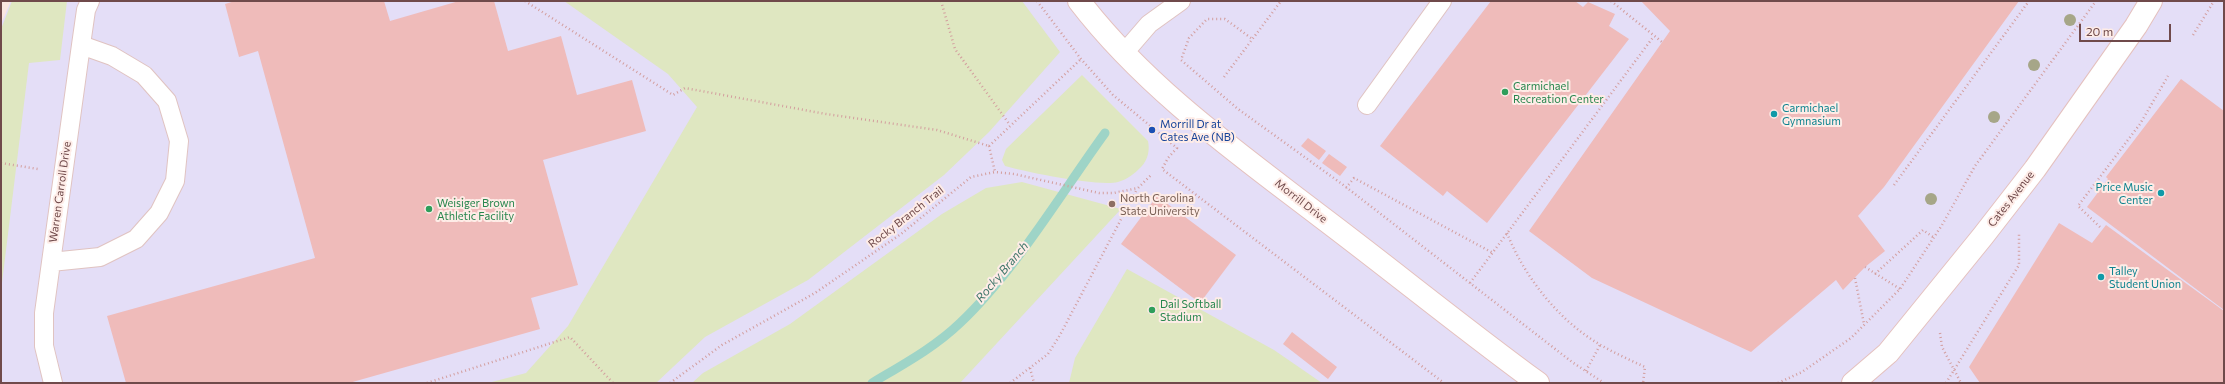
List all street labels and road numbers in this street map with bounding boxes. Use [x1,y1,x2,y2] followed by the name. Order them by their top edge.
[46,141,74,243] street label: Warren Carroll Drive
[1985,168,2037,230] street label: Cates Avenue
[1272,176,1330,226] street label: Morrill Drive
[866,184,946,250] street label: Rocky Branch Trail

